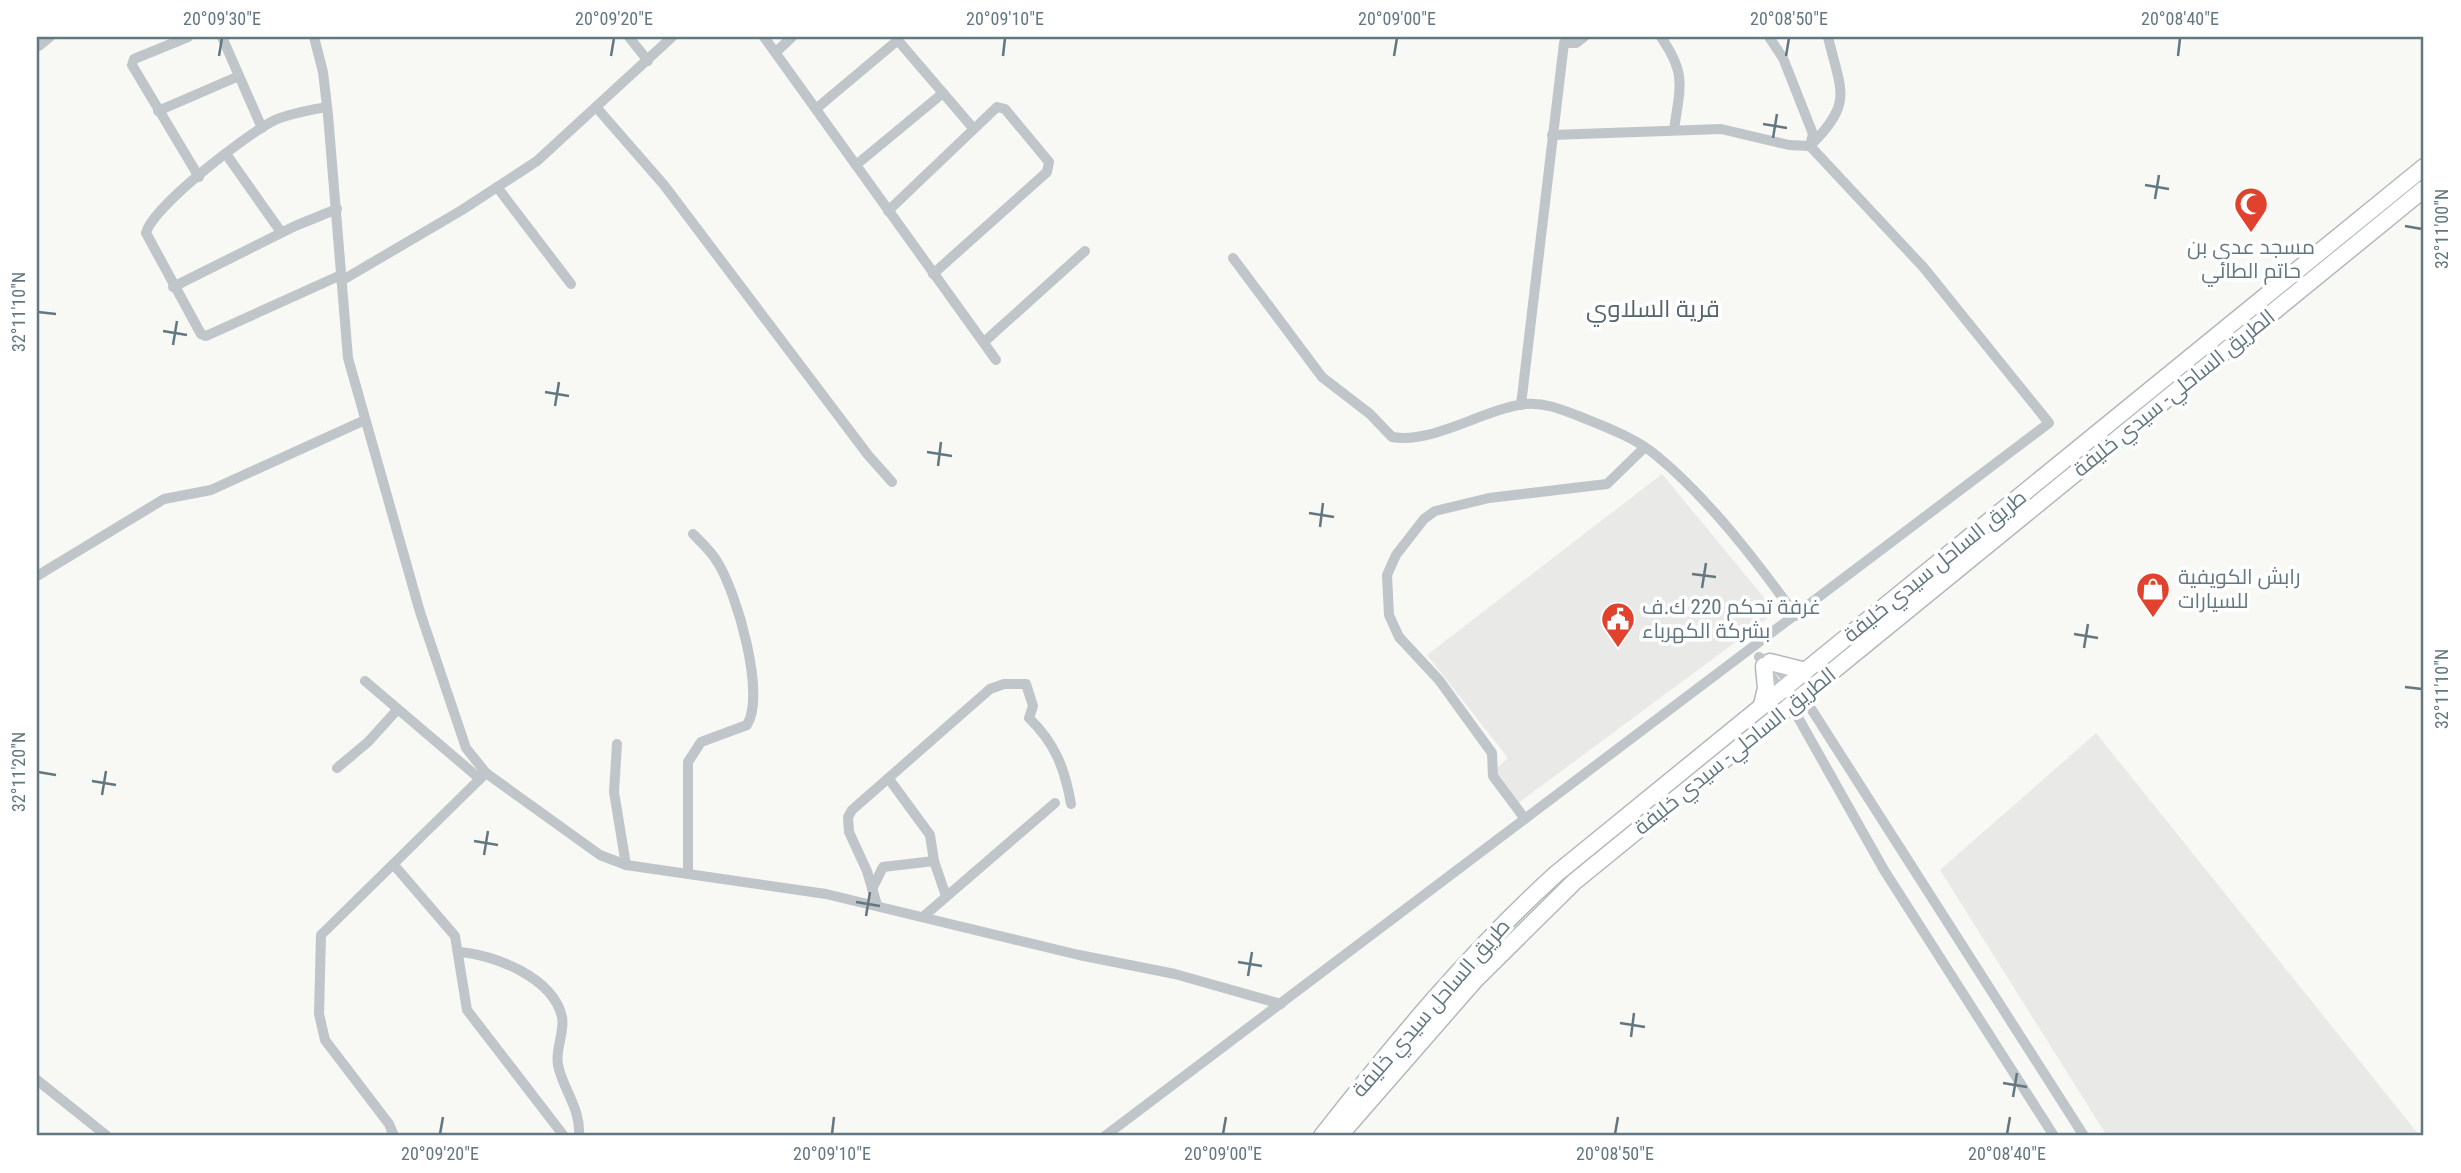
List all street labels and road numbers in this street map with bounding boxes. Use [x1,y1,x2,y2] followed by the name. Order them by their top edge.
[2069,304,2282,485] street label: الطريق الساحلي- سيدي خليفة
[1839,485,2034,650] street label: طريق الساحل سيدي خليفة
[1630,662,1843,843] street label: الطريق الساحلي- سيدي خليفة
[1347,914,1518,1104] street label: طريق الساحل سيدي خليفة

